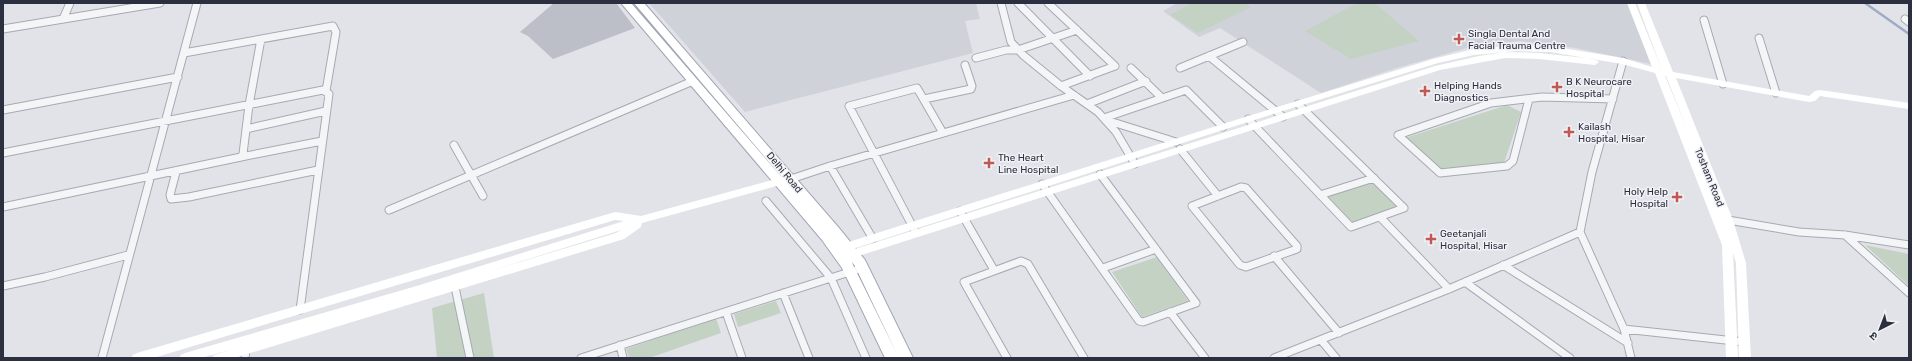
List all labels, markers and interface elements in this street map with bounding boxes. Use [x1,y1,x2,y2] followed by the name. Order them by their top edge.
[1468,28,1566,52] place label: Singla Dental And Facial Trauma Centre
[1453,33,1465,45] marker: Singla Dental And Facial Trauma Centre
[1566,76,1632,100] place label: B K Neurocare Hospital
[1434,80,1502,104] place label: Helping Hands Diagnostics
[1551,81,1563,93] marker: B K Neurocare Hospital
[1419,85,1431,97] marker: Helping Hands Diagnostics
[1578,121,1645,145] place label: Kailash Hospital, Hisar
[1563,126,1575,138] marker: Kailash Hospital, Hisar
[1692,146,1726,209] street label: Tosham Road
[764,150,805,196] street label: Delhi Road
[998,152,1058,176] place label: The Heart Line Hospital
[983,157,995,169] marker: The Heart Line Hospital
[1624,186,1668,210] place label: Holy Help Hospital
[1671,191,1683,203] marker: Holy Help Hospital
[1440,228,1507,252] place label: Geetanjali Hospital, Hisar
[1425,233,1437,245] marker: Geetanjali Hospital, Hisar
[1860,309,1900,349] north arrow
[1866,329,1880,343] text: उ

